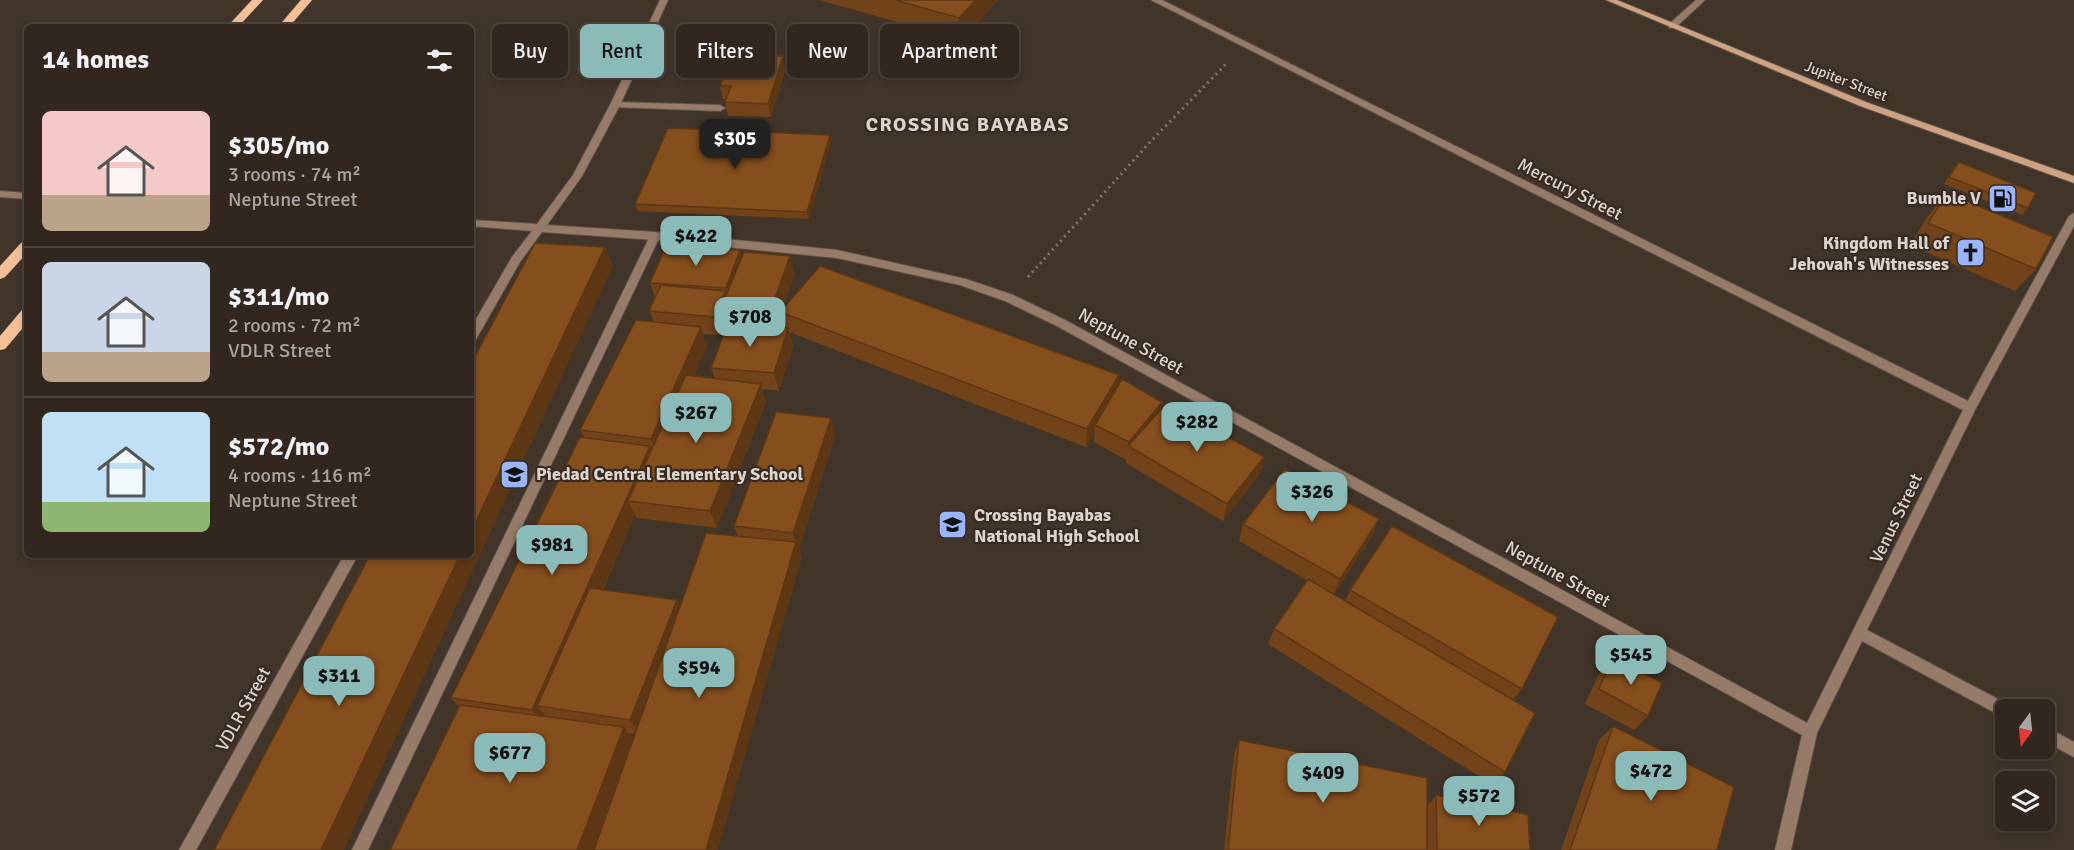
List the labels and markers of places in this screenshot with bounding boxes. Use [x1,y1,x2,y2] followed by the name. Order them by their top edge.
[699,119,771,170] pin: $305
[1986,182,2018,214] fuel station icon: Bumble V
[1907,187,1981,209] place label: Bumble V
[660,216,732,267] pin: $422
[1789,232,1950,275] place label: Kingdom Hall of Jehovah's Witnesses
[1954,237,1986,269] church icon: Kingdom Hall of Jehovah's Witnesses
[714,297,786,348] pin: $708
[660,393,732,444] pin: $267
[1161,402,1233,453] pin: $282
[499,458,531,490] school or university icon: Piedad Central Elementary School
[536,463,803,485] place label: Piedad Central Elementary School
[1276,472,1348,523] pin: $326
[974,504,1140,547] place label: Crossing Bayabas National High School
[937,509,969,541] school or university icon: Crossing Bayabas National High School
[516,525,588,576] pin: $981
[1595,635,1667,686] pin: $545
[663,648,735,699] pin: $594
[303,656,375,707] pin: $311
[474,733,546,784] pin: $677
[1615,751,1687,802] pin: $472
[1287,753,1359,804] pin: $409
[1443,776,1515,827] pin: $572

